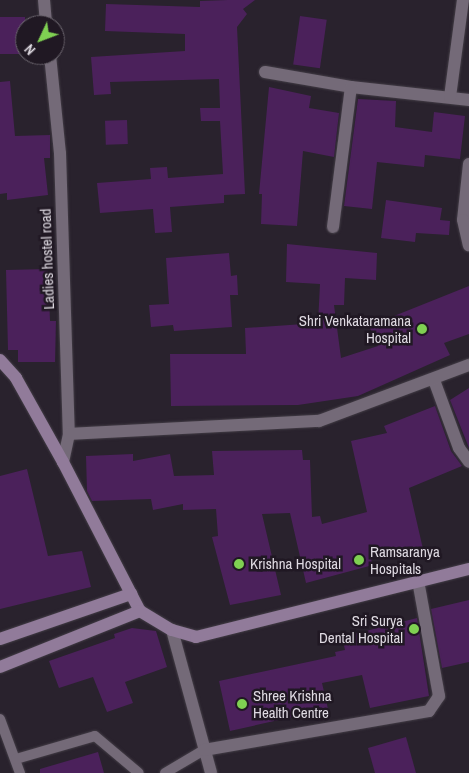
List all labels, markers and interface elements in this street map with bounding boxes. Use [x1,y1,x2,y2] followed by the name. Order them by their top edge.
[15,15,65,65] north arrow
[20,40,39,59] text: N
[36,208,58,310] street label: Ladies hostel road
[299,311,411,346] place label: Shri Venkataramana Hospital
[415,322,429,336] marker: Shri Venkataramana Hospital
[370,542,440,577] place label: Ramsaranya Hospitals
[352,553,366,567] marker: Ramsaranya Hospitals
[250,555,341,573] place label: Krishna Hospital
[232,557,246,571] marker: Krishna Hospital
[319,611,403,646] place label: Sri Surya Dental Hospital
[407,622,421,636] marker: Sri Surya Dental Hospital
[253,686,332,721] place label: Shree Krishna Health Centre
[235,697,249,711] marker: Shree Krishna Health Centre

